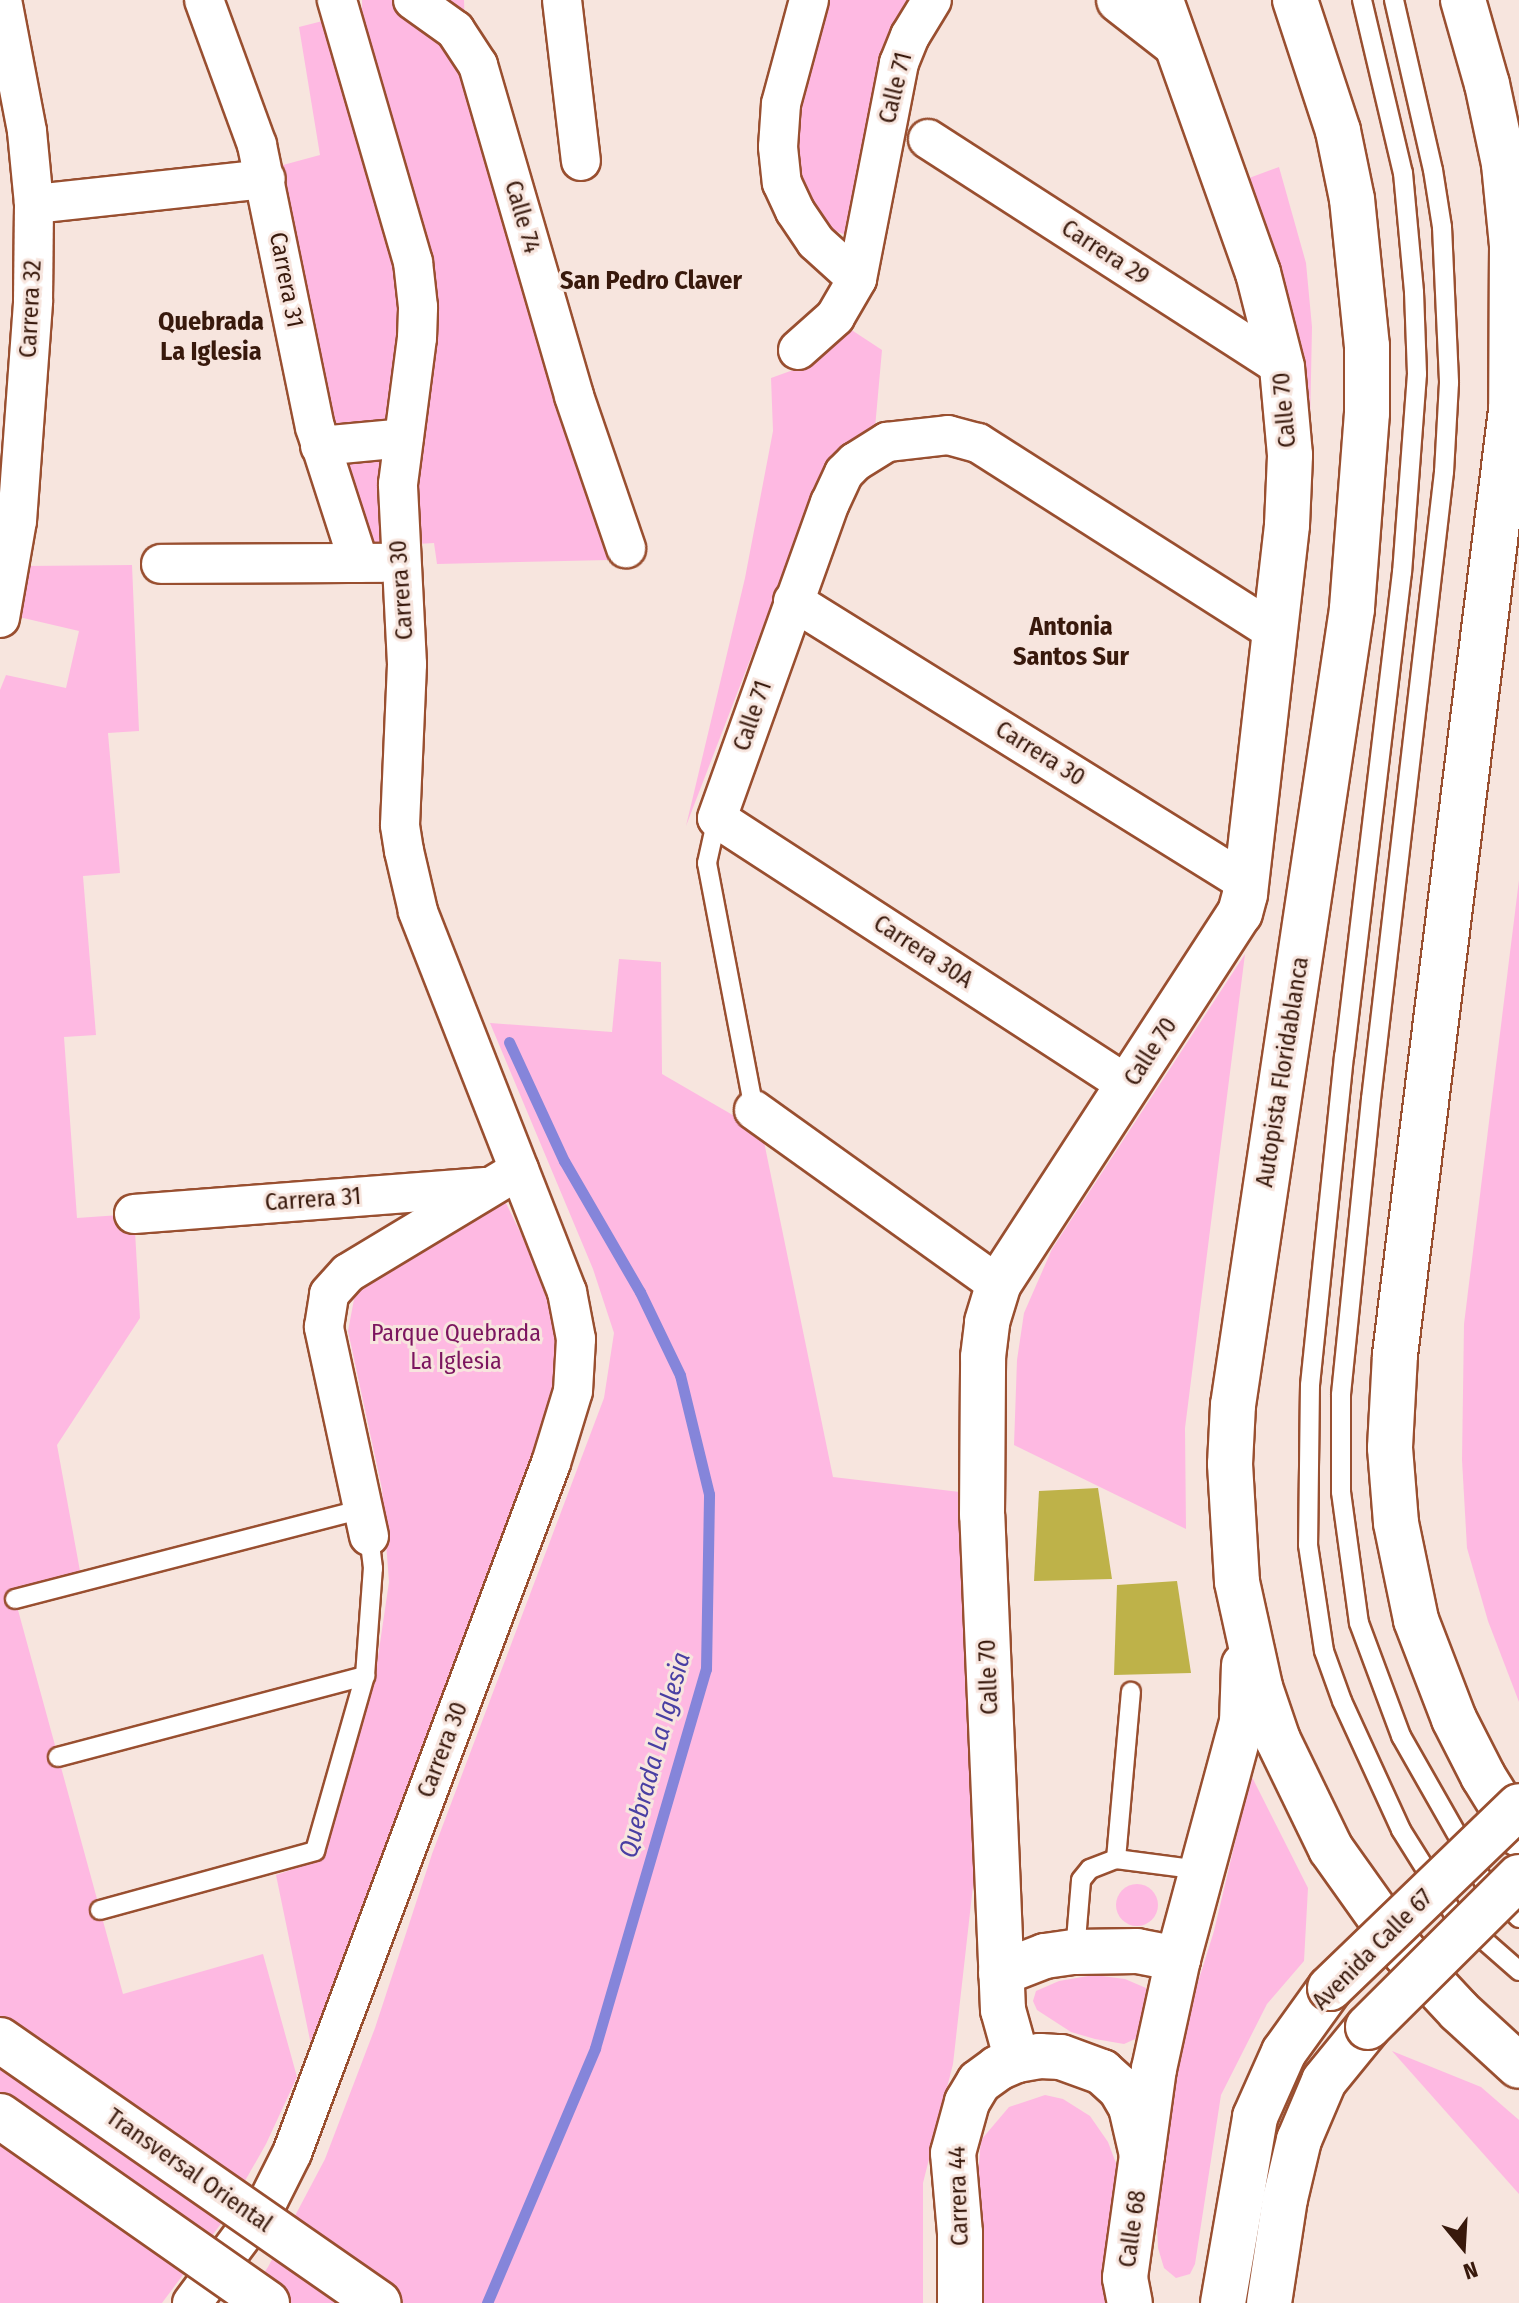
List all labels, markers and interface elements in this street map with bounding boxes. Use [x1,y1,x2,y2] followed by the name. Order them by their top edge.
[873,49,919,127] street label: Calle 71
[498,177,546,257] street label: Calle 74
[1056,214,1154,292] street label: Carrera 29
[263,230,309,330] street label: Carrera 31
[14,259,48,359] street label: Carrera 32
[560,265,742,297] district label: San Pedro Claver
[158,306,264,368] district label: Quebrada La Iglesia
[1267,371,1303,449] street label: Calle 70
[384,539,420,641] street label: Carrera 30
[1013,611,1129,672] district label: Antonia Santos Sur
[728,677,778,755] street label: Calle 71
[990,715,1090,793] street label: Carrera 30
[868,909,978,995] street label: Carrera 30A
[1251,955,1315,1189] street label: Autopista Floridablanca
[1118,1013,1184,1091] street label: Calle 70
[264,1182,362,1218] street label: Carrera 31
[371,1320,541,1376] park label: Parque Quebrada La Iglesia
[973,1639,1005,1715] street label: Calle 70
[613,1649,697,1861] water label: Quebrada La Iglesia
[412,1698,474,1802] street label: Carrera 30
[1307,1884,1439,2016] street label: Avenida Calle 67
[100,2103,278,2239] street label: Transversal Oriental
[943,2146,975,2246] street label: Carrera 44
[1113,2189,1153,2269] street label: Calle 68
[1423,2207,1503,2287] north arrow
[1460,2255,1481,2285] text: N

